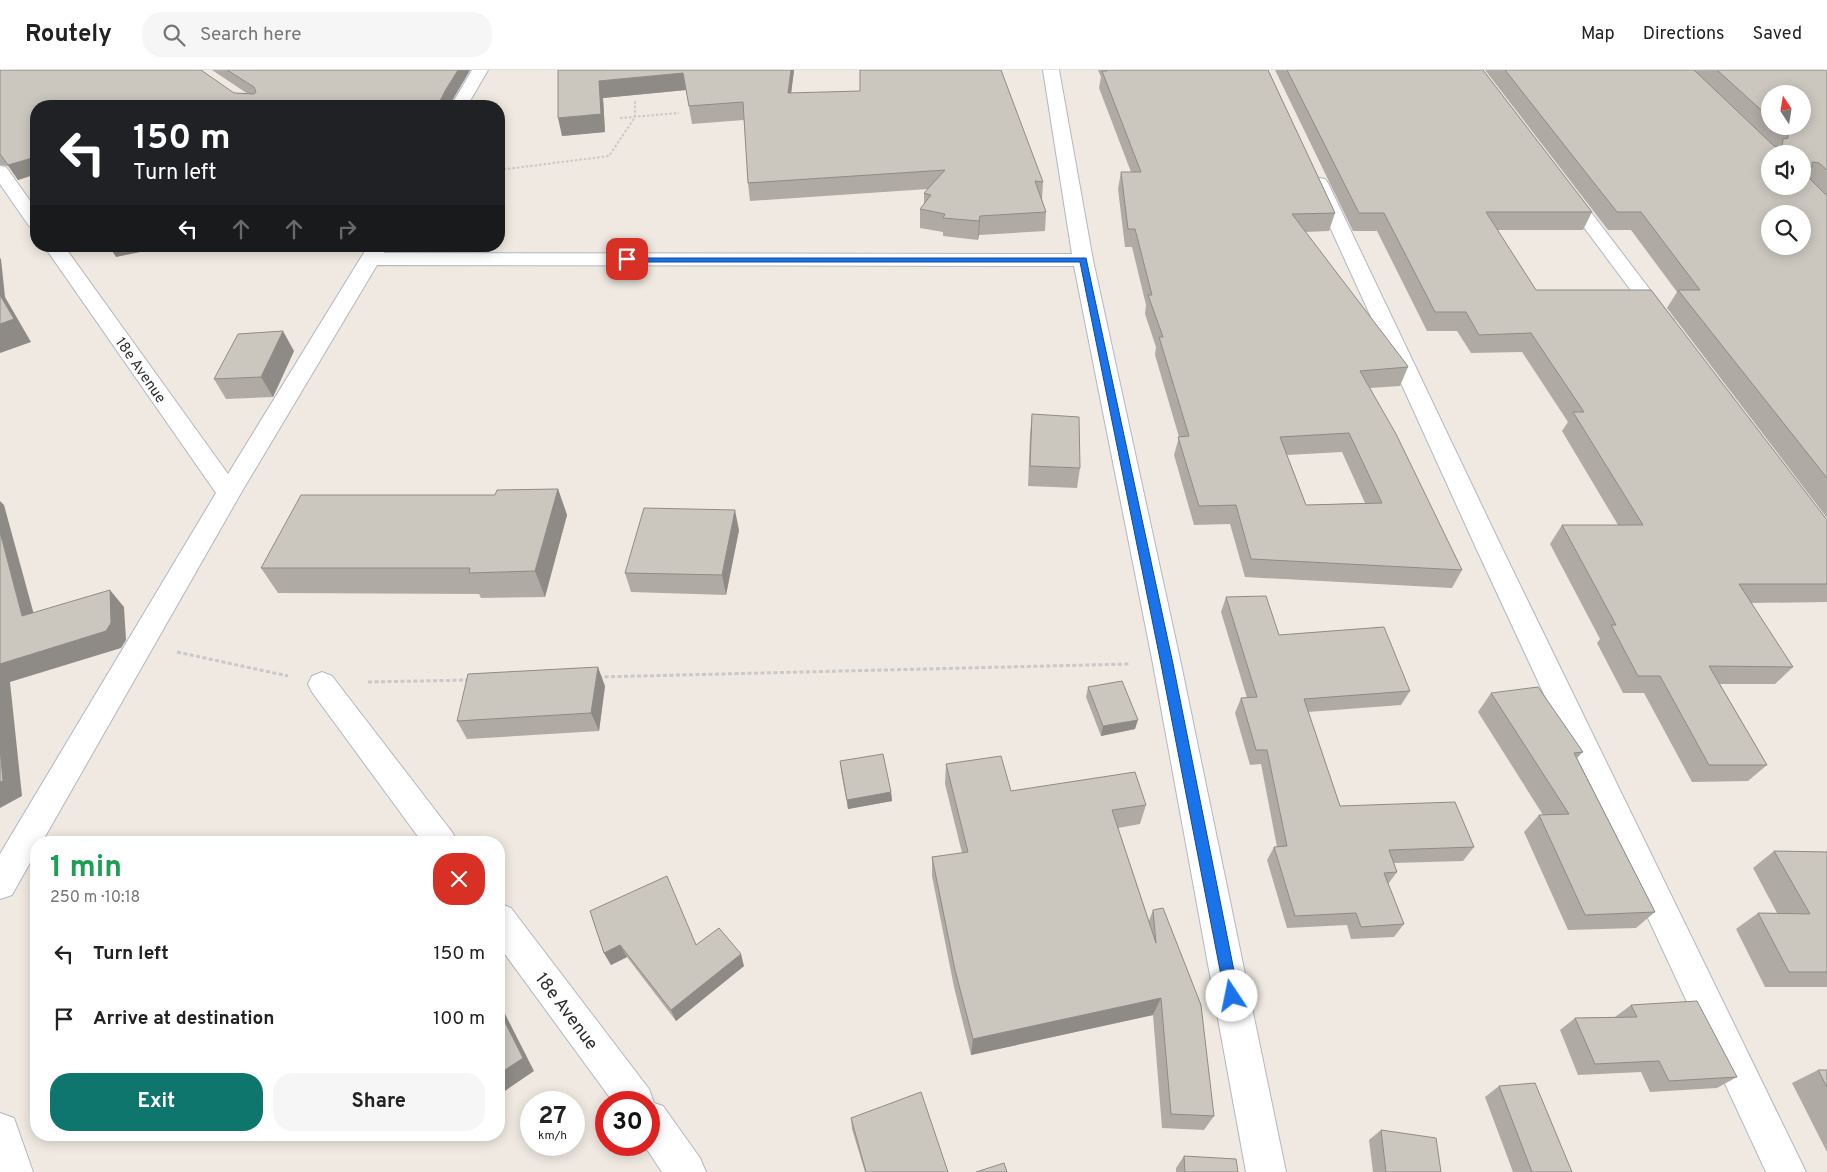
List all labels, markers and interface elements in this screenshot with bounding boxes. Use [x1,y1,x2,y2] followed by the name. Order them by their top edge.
[142,12,492,57] search box
[25,20,112,50] text: Routely
[160,21,188,49] icon: search
[200,23,301,47] text: Search here
[1581,23,1615,46] text: Map
[1643,23,1725,46] text: Directions
[1753,23,1802,46] text: Saved
[1761,85,1811,135] north arrow
[1761,85,1811,255] map controls
[133,117,231,161] text: 150 m
[50,120,115,185] icon: left
[1761,145,1811,195] button: sound
[133,160,216,187] text: Turn left
[1761,205,1811,255] button: search
[174,215,202,243] icon: left
[227,215,255,243] icon: ahead
[280,215,308,243] icon: ahead
[333,215,361,243] icon: right
[606,238,648,280] pin
[613,245,641,273] icon: arrive
[110,334,169,407] street label: 18e Avenue
[50,850,122,887] text: 1 min
[433,853,485,905] button: close
[50,888,140,908] text: 250 m · 10:18
[50,940,78,968] icon: left
[93,942,169,966] text: Turn left
[433,942,485,966] text: 150 m
[529,969,602,1055] street label: 18e Avenue
[1205,969,1257,1021] position arrow
[50,1005,78,1033] icon: arrive
[93,1007,274,1031] text: Arrive at destination
[433,1007,485,1031] text: 100 m
[50,1073,263,1131] button: Exit
[273,1073,485,1131] button: Share
[595,1091,660,1156] speed limit sign: 30
[538,1101,567,1133] text: 27
[538,1128,567,1144] text: km/h

